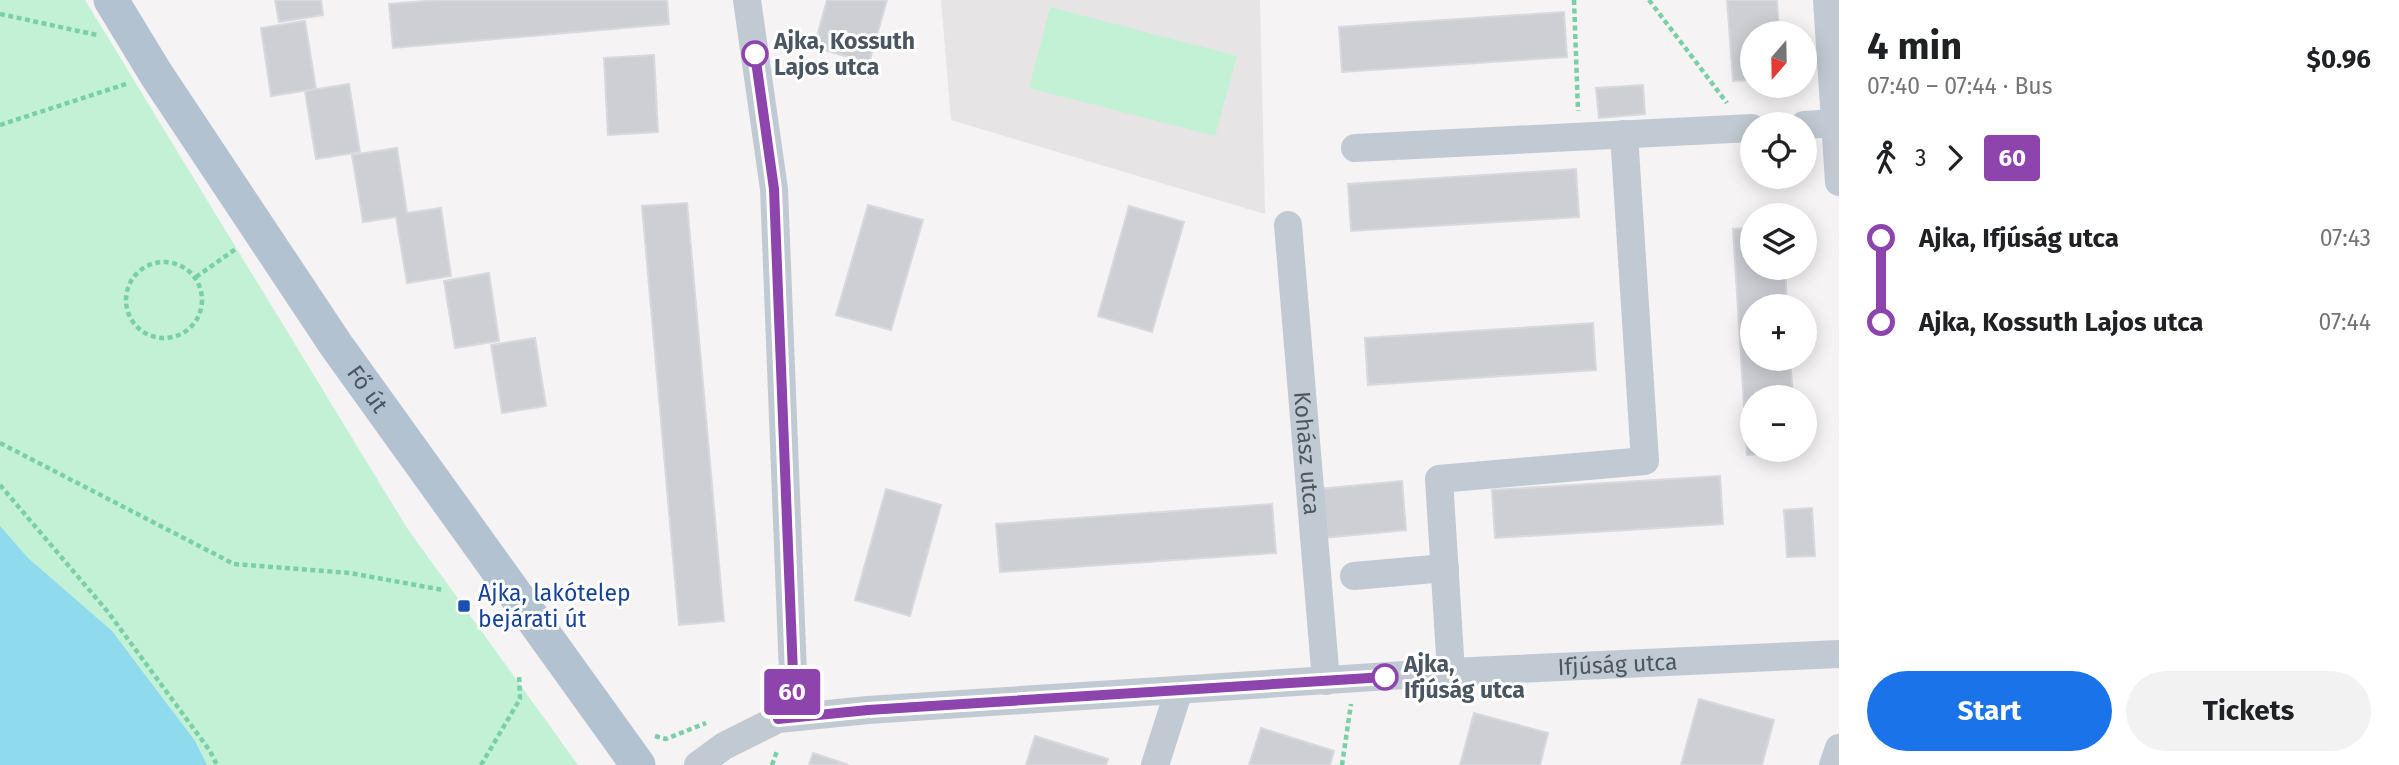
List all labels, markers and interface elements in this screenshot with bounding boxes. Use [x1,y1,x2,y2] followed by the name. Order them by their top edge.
[1740,21,1816,98] north arrow
[1740,21,1817,462] map controls
[1867,23,1962,69] text: 4 min
[773,27,915,81] place label: Ajka, Kossuth Lajos utca
[742,41,768,67] marker: Ajka, Kossuth Lajos utca
[2307,44,2371,75] text: $0.96
[1867,72,2053,100] text: 07:40 – 07:44 · Bus
[1740,112,1817,189] button: locate
[1867,139,1905,177] icon: walk
[1936,139,1974,177] icon: forward
[1915,144,1926,172] text: 3
[1998,144,2026,172] text: 60
[1740,203,1817,280] button: layers
[1919,223,2119,254] text: Ajka, Ifjúság utca
[2320,224,2371,252] text: 07:43
[1740,294,1817,371] button: +
[1919,307,2204,338] text: Ajka, Kossuth Lajos utca
[2319,308,2371,336] text: 07:44
[341,360,394,419] street label: Fő út
[1740,385,1817,462] button: −
[1288,390,1326,516] street label: Kohász utca
[478,579,631,633] place label: Ajka, lakótelep bejárati út
[456,598,472,614] marker: Ajka, lakótelep bejárati út
[1557,648,1678,681] street label: Ifjúság utca
[1403,650,1525,704] place label: Ajka, Ifjúság utca
[1372,664,1398,690] marker: Ajka, Ifjúság utca
[760,669,824,715] line badge: 60
[1867,671,2112,751] button: Start
[2126,671,2371,751] button: Tickets
[778,678,806,706] text: 60

